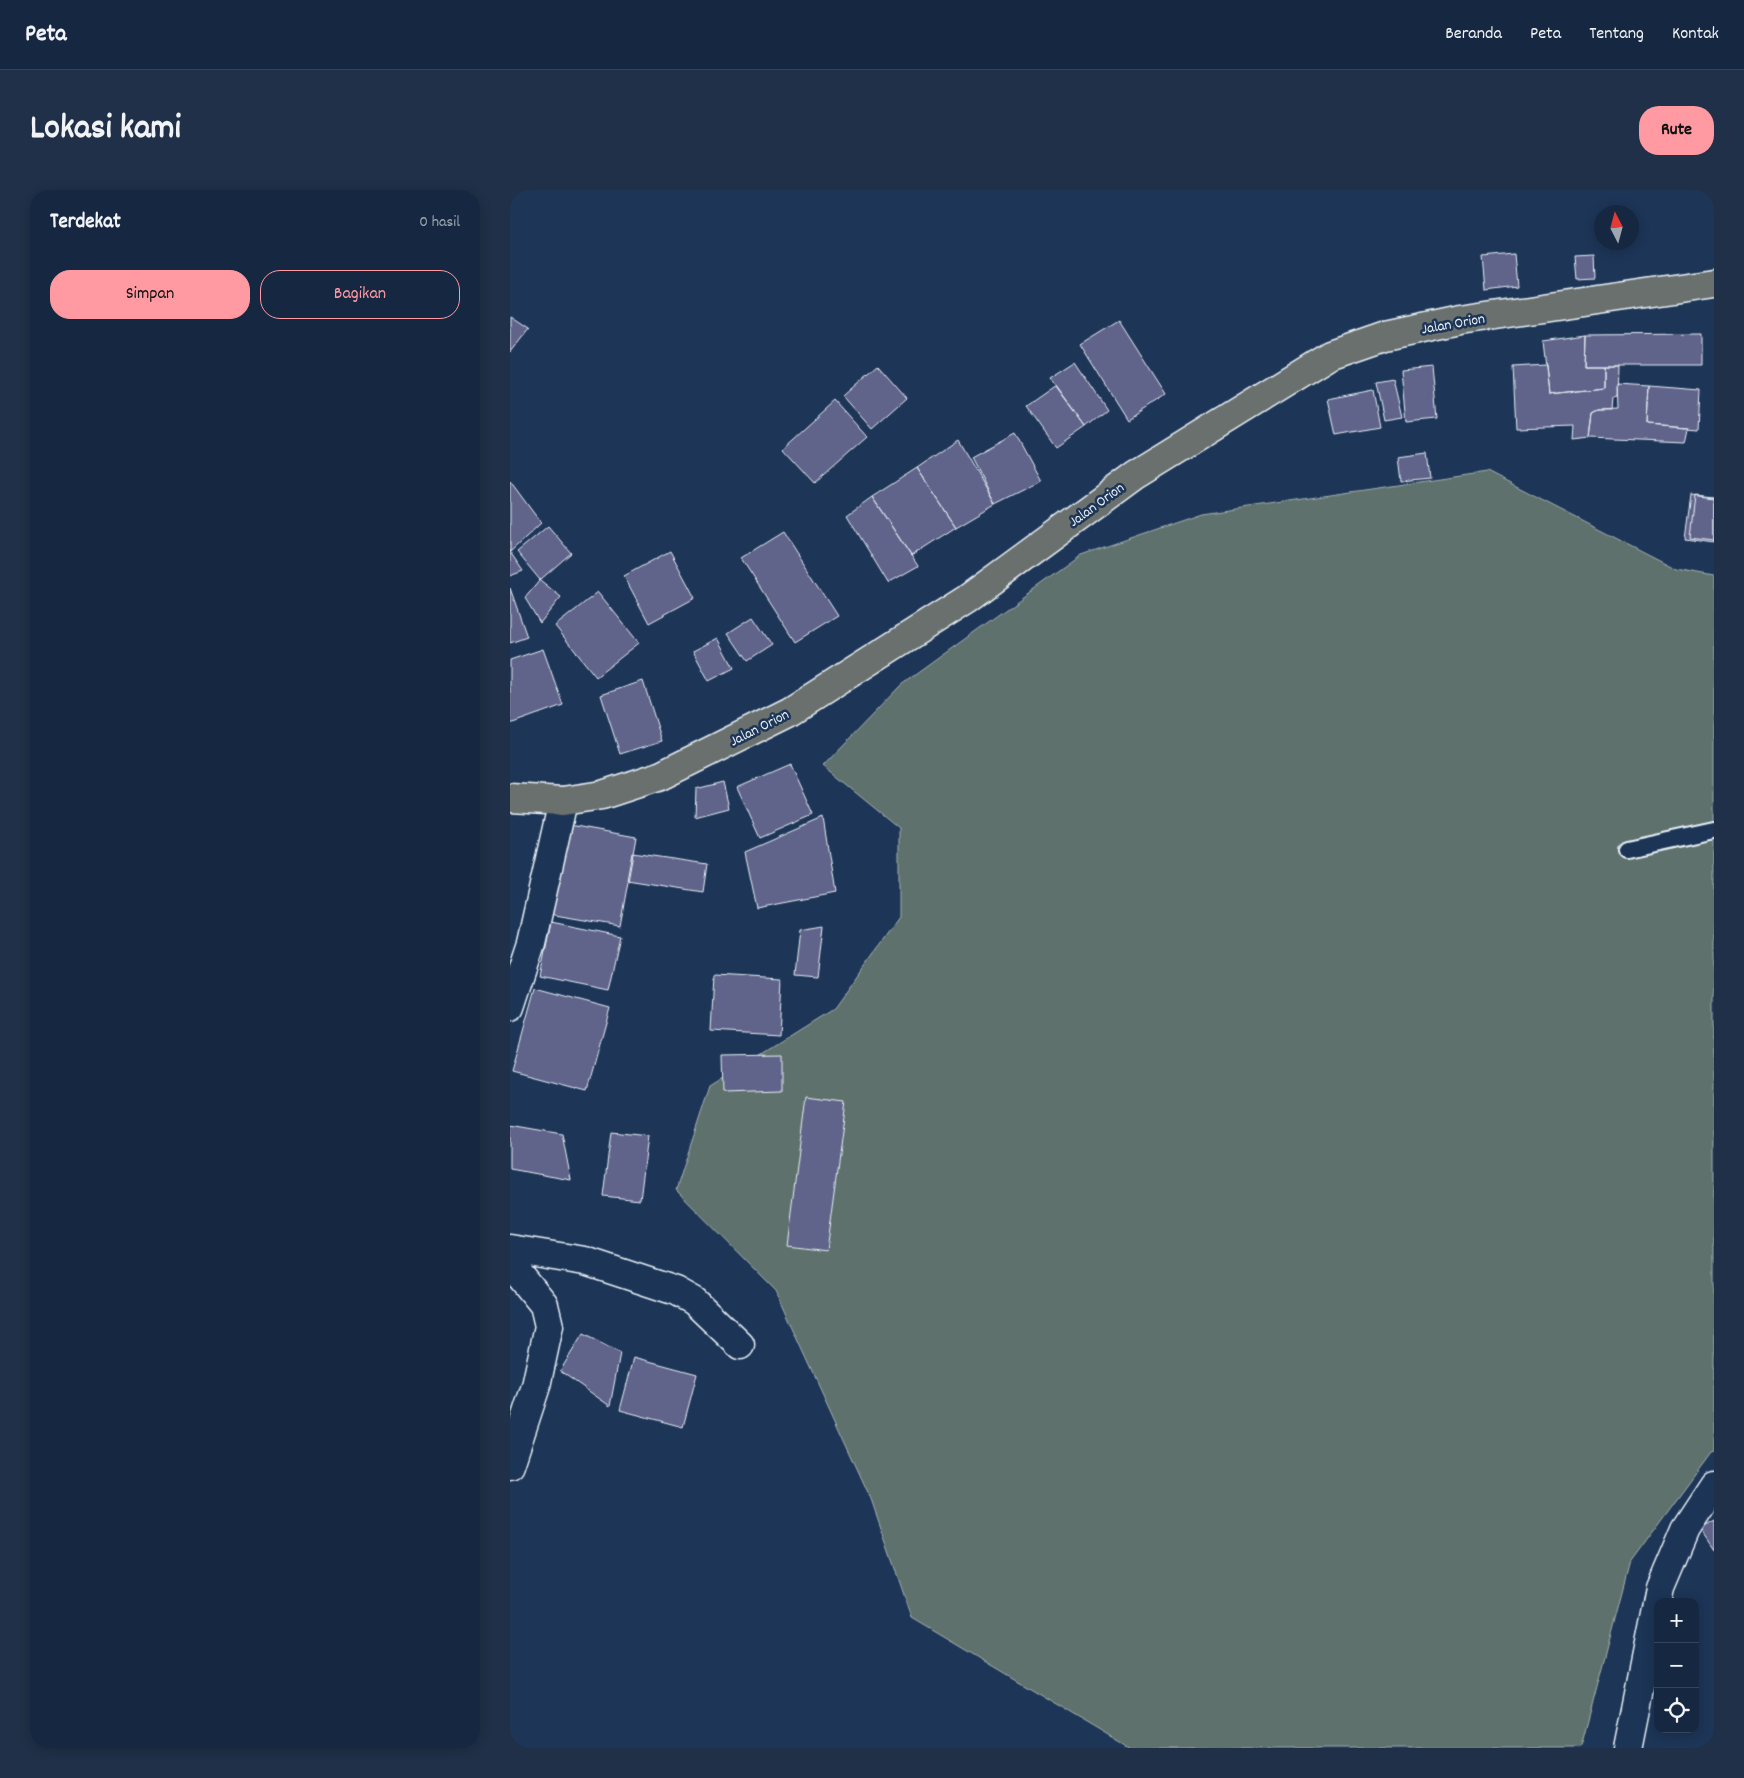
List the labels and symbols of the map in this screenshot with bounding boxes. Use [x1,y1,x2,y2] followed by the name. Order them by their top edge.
[1594,205,1639,250] north arrow
[1420,309,1487,341] street label: Jalan Orion
[1065,478,1130,533] street label: Jalan Orion
[726,704,793,753] street label: Jalan Orion

